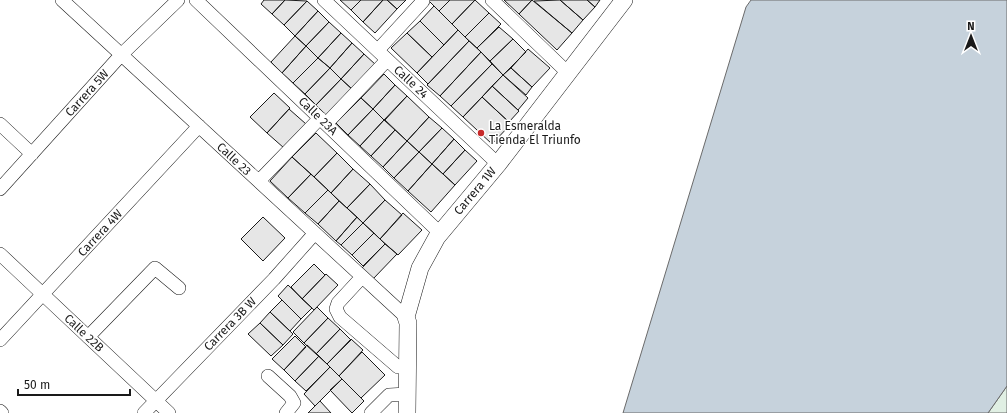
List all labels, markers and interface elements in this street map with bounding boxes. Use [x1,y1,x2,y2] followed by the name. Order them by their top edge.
[951,16,991,56] north arrow
[967,20,975,33] text: N
[391,63,431,102] street label: Calle 24
[62,67,112,119] street label: Carrera 5W
[296,94,340,138] street label: Calle 23A
[489,119,581,147] place label: La Esmeralda Tienda El Triunfo
[476,128,486,138] marker: La Esmeralda Tienda El Triunfo
[214,140,254,178] street label: Calle 23
[451,164,499,218] street label: Carrera 1W
[75,207,125,259] street label: Carrera 4W
[201,294,259,354] street label: Carrera 3B W
[61,311,107,355] street label: Calle 22B
[18,371,130,397] scale bar
[24,378,50,392] text: 50 m

